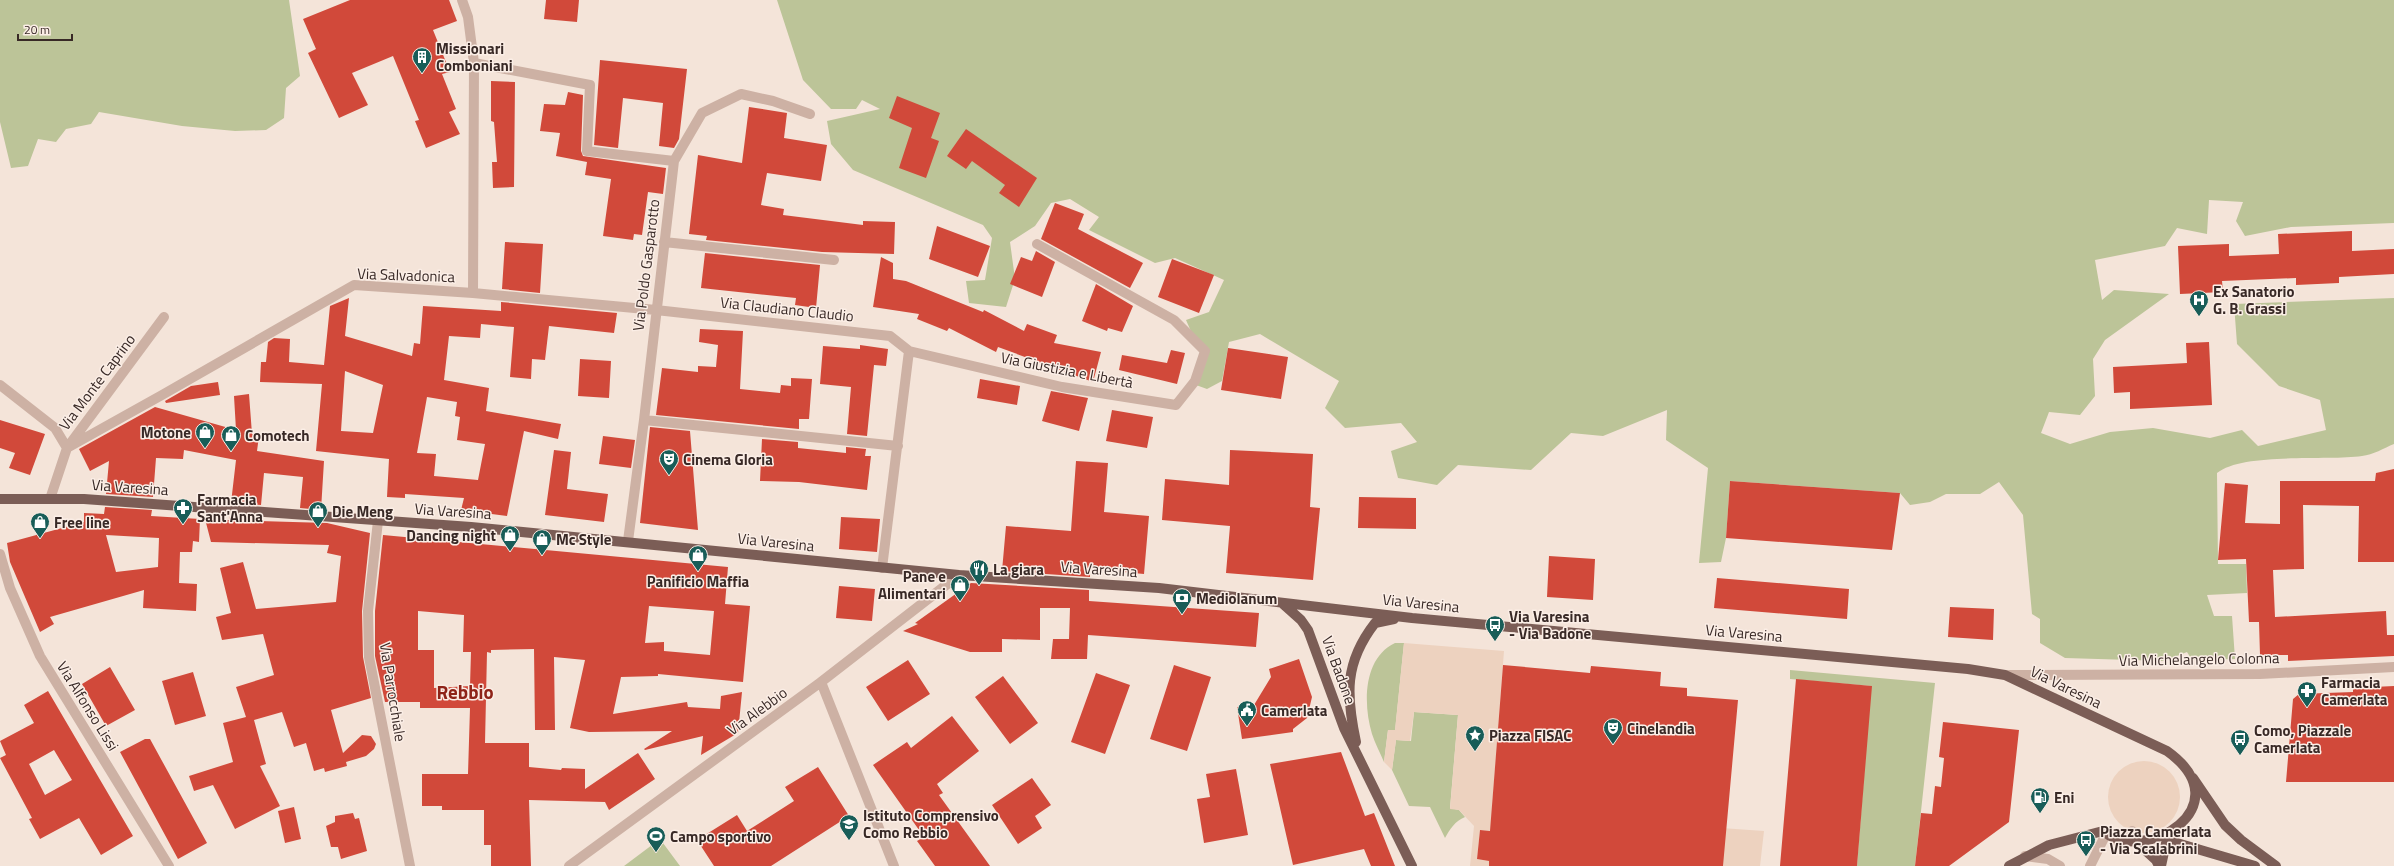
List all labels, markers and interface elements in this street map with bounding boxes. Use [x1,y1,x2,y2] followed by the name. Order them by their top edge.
[18,16,72,42] scale bar
[24,20,50,39] text: 20 m
[436,37,513,77] place label: Missionari Comboniani
[411,46,433,74] building icon: Missionari Comboniani
[626,198,666,332] street label: Via Poldo Gasparotto
[357,262,456,288] street label: Via Salvadonica
[2213,280,2294,320] place label: Ex Sanatorio G. B. Grassi
[2188,289,2210,317] hospital icon: Ex Sanatorio G. B. Grassi
[719,291,855,327] street label: Via Claudiano Claudio
[53,329,141,435] street label: Via Monte Caprino
[999,346,1136,394] street label: Via Giustizia e Libertà
[141,421,191,444] place label: Motone
[194,421,216,449] shop icon: Motone
[220,424,242,452] shop icon: Comotech
[245,424,310,447] place label: Comotech
[658,448,680,476] theatre icon: Cinema Gloria
[683,448,773,471] place label: Cinema Gloria
[91,473,170,501] street label: Via Varesina
[197,488,263,528] place label: Farmacia Sant'Anna
[172,497,194,525] pharmacy icon: Farmacia Sant'Anna
[414,497,493,525] street label: Via Varesina
[307,500,329,528] shop icon: Die Meng
[332,500,393,523] place label: Die Meng
[29,511,51,539] shop icon: Free line
[54,511,110,534] place label: Free line
[406,524,497,547] place label: Dancing night
[499,524,521,552] shop icon: Dancing night
[736,527,816,558] street label: Via Varesina
[531,528,553,556] shop icon: Mc Style
[556,528,612,551] place label: Mc Style
[687,544,709,572] shop icon: Panificio Maffia
[1060,555,1139,583] street label: Via Varesina
[968,558,990,586] restaurant icon: La giara
[993,558,1044,581] place label: La giara
[878,565,946,605] place label: Pane e Alimentari
[647,570,750,593] place label: Panificio Maffia
[949,574,971,602] shop icon: Pane e Alimentari
[1171,587,1193,615] bank icon: Mediolanum
[1196,587,1277,610] place label: Mediolanum
[1381,588,1461,619] street label: Via Varesina
[1509,605,1592,645] place label: Via Varesina - Via Badone
[1484,614,1506,642] bus stop icon: Via Varesina - Via Badone
[1705,618,1784,648] street label: Via Varesina
[1316,633,1362,707] street label: Via Badone
[374,641,412,743] street label: Via Parrocchiale
[2118,646,2280,672] street label: Via Michelangelo Colonna
[51,657,125,755] street label: Via Alfonso Lissi
[2026,660,2106,714] street label: Via Varesina
[2321,671,2388,711] place label: Farmacia Camerlata
[436,677,494,706] district label: Rebbio
[2296,680,2318,708] pharmacy icon: Farmacia Camerlata
[722,681,792,741] street label: Via Alebbio
[1236,699,1258,727] public building icon: Camerlata
[1261,699,1328,722] place label: Camerlata
[1602,717,1624,745] theatre icon: Cinelandia
[1627,717,1695,740] place label: Cinelandia
[2254,719,2352,759] place label: Como, Piazzale Camerlata
[1464,724,1486,752] place icon: Piazza FISAC
[1489,724,1571,747] place label: Piazza FISAC
[2229,728,2251,756] bus stop icon: Como, Piazzale Camerlata
[2029,786,2051,814] fuel station icon: Eni
[2054,786,2074,809] place label: Eni
[863,804,999,844] place label: Istituto Comprensivo Como Rebbio
[838,813,860,841] school or university icon: Istituto Comprensivo Como Rebbio
[2100,820,2212,860] place label: Piazza Camerlata - Via Scalabrini
[645,825,667,853] sports icon: Campo sportivo
[670,825,771,848] place label: Campo sportivo
[2075,829,2097,857] bus stop icon: Piazza Camerlata - Via Scalabrini

